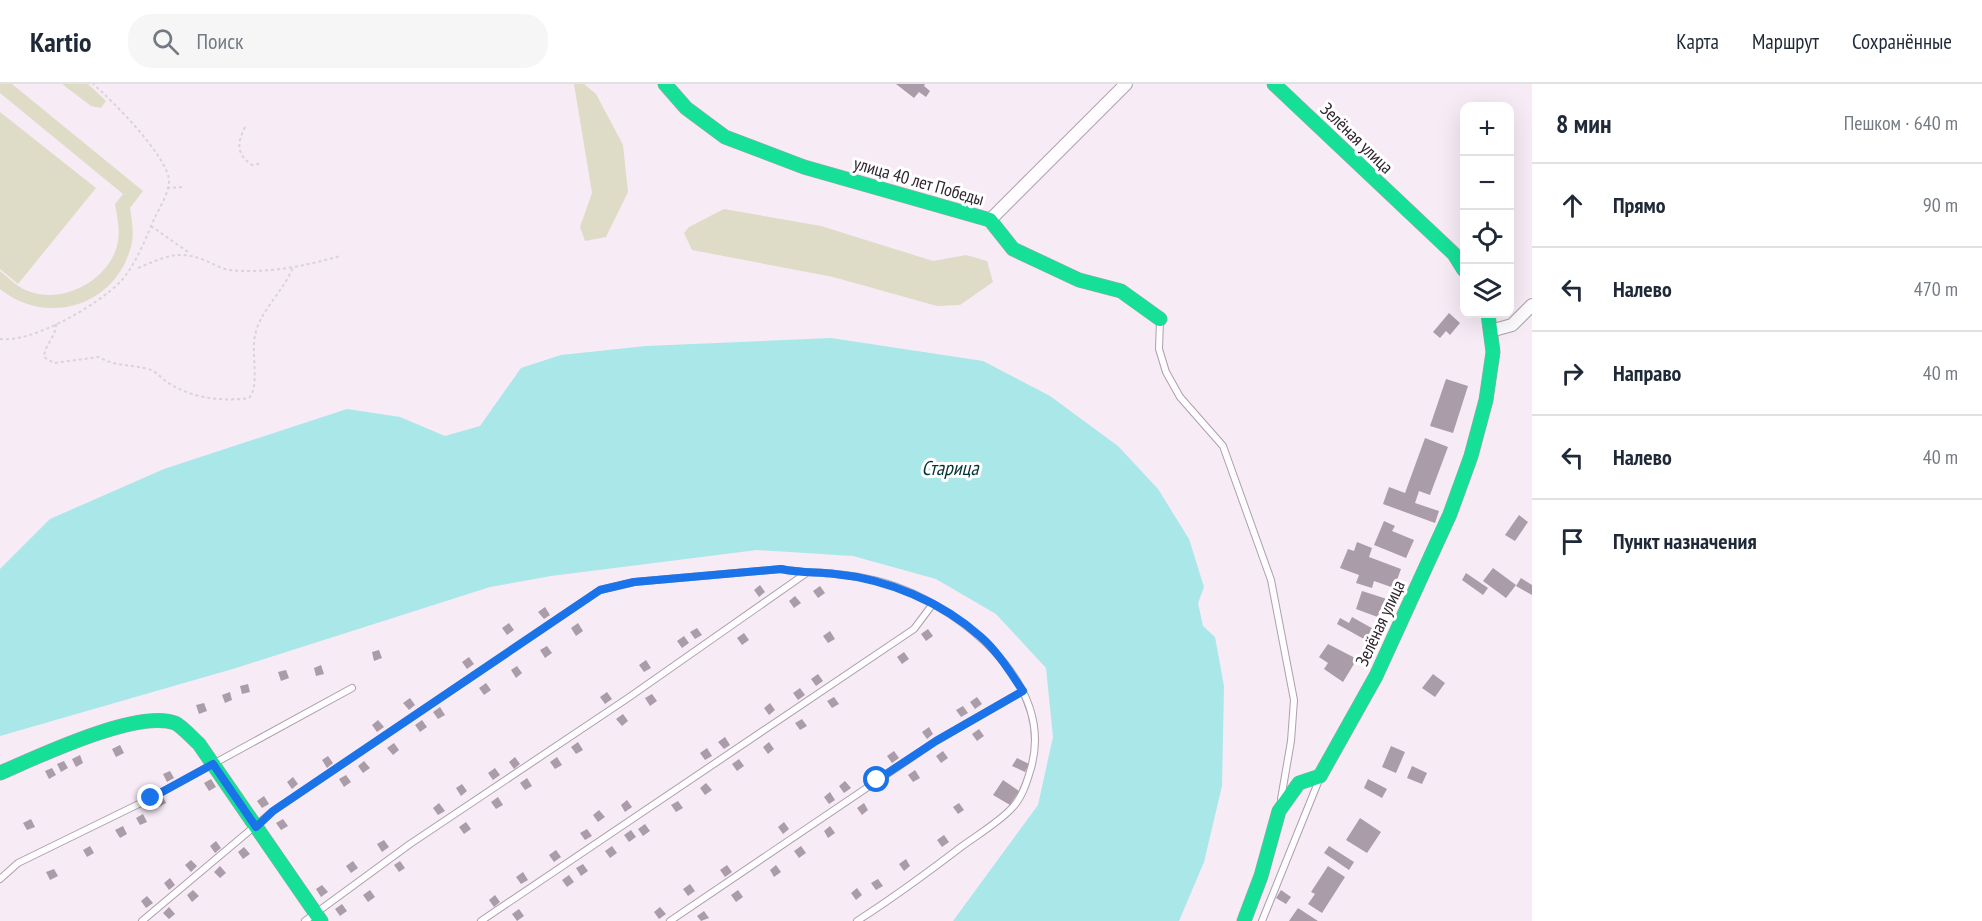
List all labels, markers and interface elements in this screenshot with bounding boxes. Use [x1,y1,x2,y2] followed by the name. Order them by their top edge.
[128,14,548,68] search box
[30,23,92,60] text: Kartio
[149,25,182,58] icon: search
[197,27,244,55] text: Поиск
[1676,28,1719,55] text: Карта
[1752,28,1819,55] text: Маршрут
[1852,28,1952,55] text: Сохранённые
[1316,98,1398,178] street label: Зелёная улица
[1460,102,1514,318] map controls
[1460,102,1514,156] button: +
[1556,107,1611,140] text: 8 мин
[1844,110,1958,136] text: Пешком · 640 m
[851,151,987,211] street label: улица 40 лет Победы
[1460,156,1514,210] button: −
[1556,189,1589,222] icon: ahead
[1613,191,1666,219] text: Прямо
[1923,192,1958,218] text: 90 m
[1460,210,1514,264] button: locate
[1460,264,1514,318] button: layers
[1556,273,1589,306] icon: left
[1613,275,1672,303] text: Налево
[1914,276,1958,302] text: 470 m
[1556,357,1589,390] icon: right
[1613,359,1681,387] text: Направо
[1923,360,1958,386] text: 40 m
[1556,441,1589,474] icon: left
[1613,443,1672,471] text: Налево
[1923,444,1958,470] text: 40 m
[922,455,979,481] water label: Старица
[1556,525,1589,558] icon: arrive
[1613,527,1757,555] text: Пункт назначения
[1350,576,1410,670] street label: Зелёная улица
[863,766,889,792] route start
[137,784,163,810] route end

